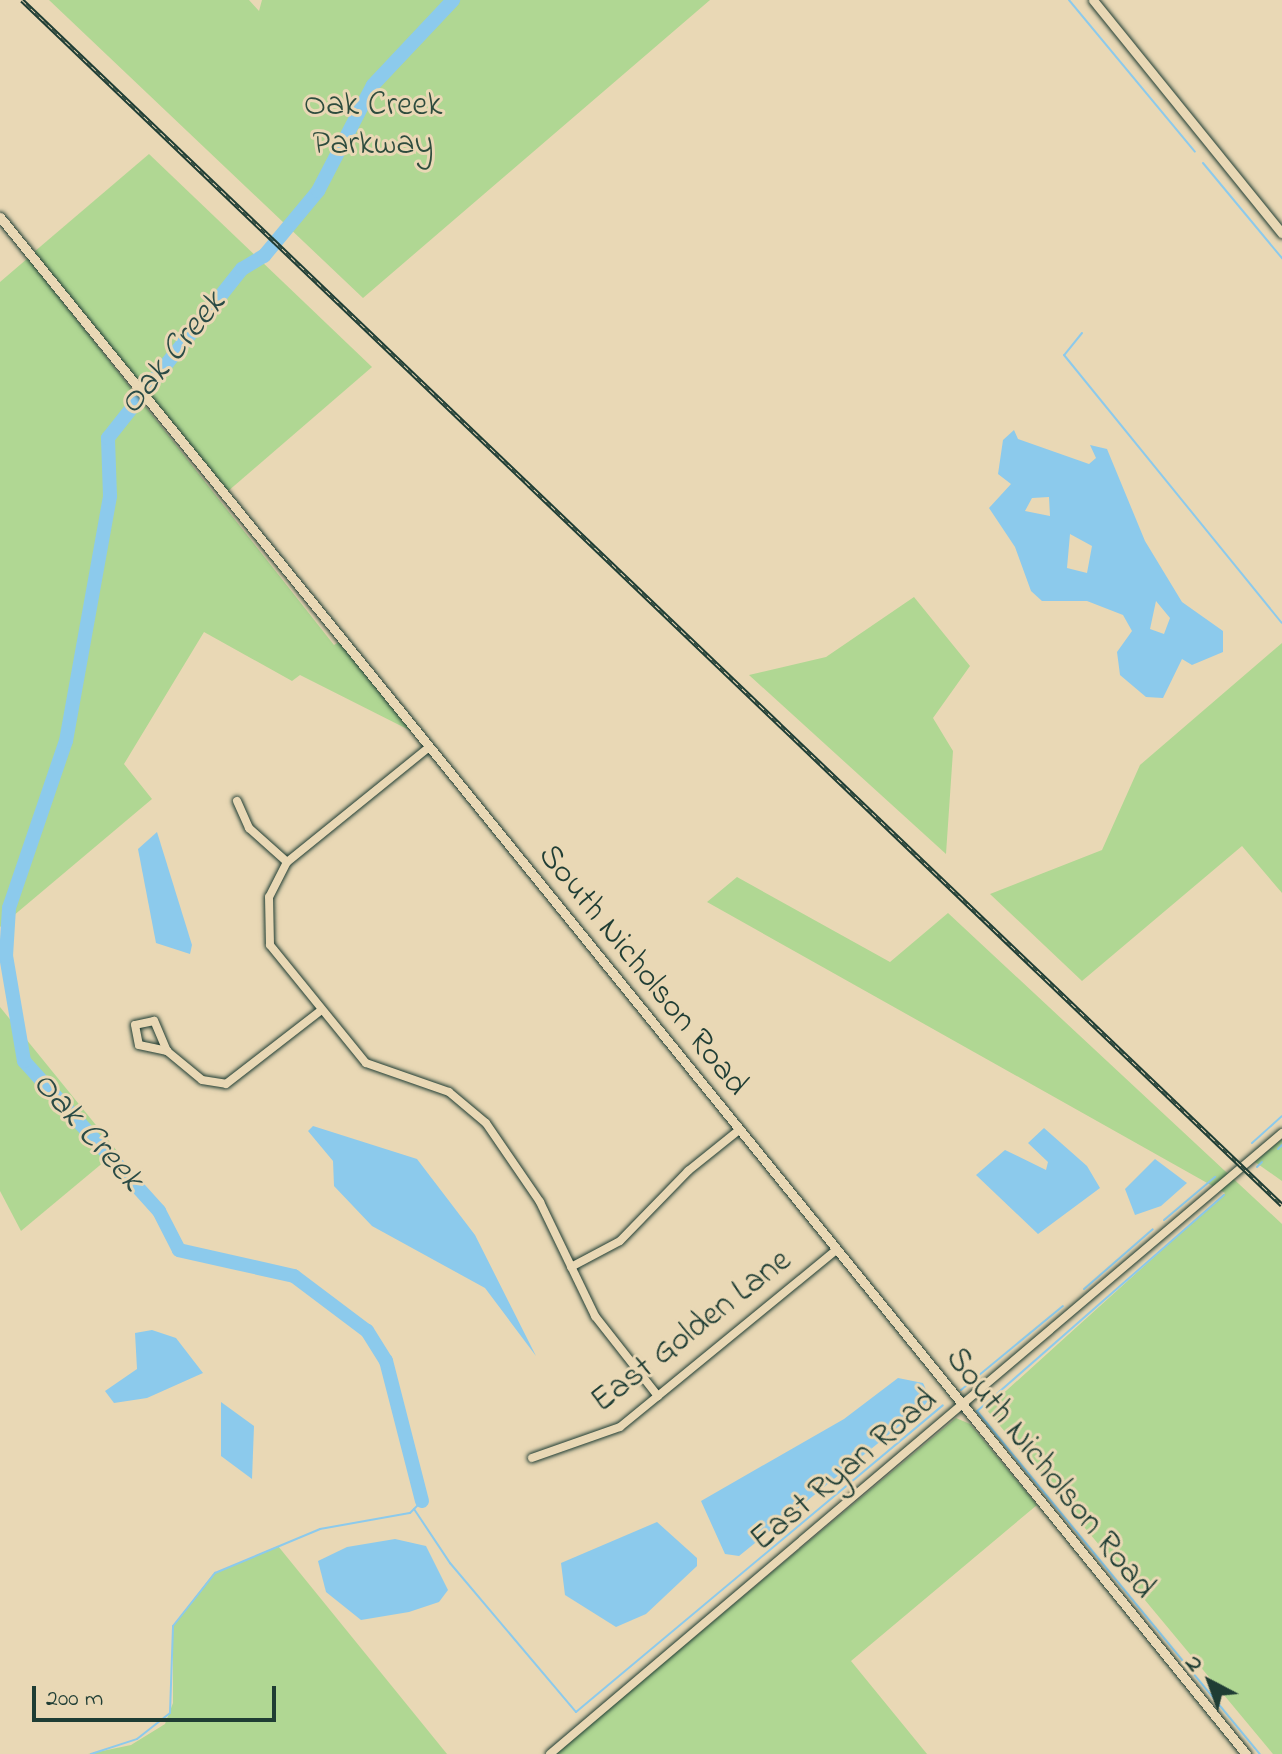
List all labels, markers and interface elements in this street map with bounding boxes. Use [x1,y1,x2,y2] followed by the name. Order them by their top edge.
[304,86,442,166] park label: Oak Creek Parkway
[110,283,236,425] water label: Oak Creek
[528,837,756,1105] street label: South Nicholson Road
[22,1063,152,1201] water label: Oak Creek
[584,1241,800,1423] street label: East Golden Lane
[935,1340,1163,1608] street label: South Nicholson Road
[743,1381,947,1561] street label: East Ryan Road
[1170,1642,1250,1722] north arrow
[1178,1647,1210,1681] text: N
[36,1670,280,1720] scale bar
[46,1682,103,1717] text: 200 m

